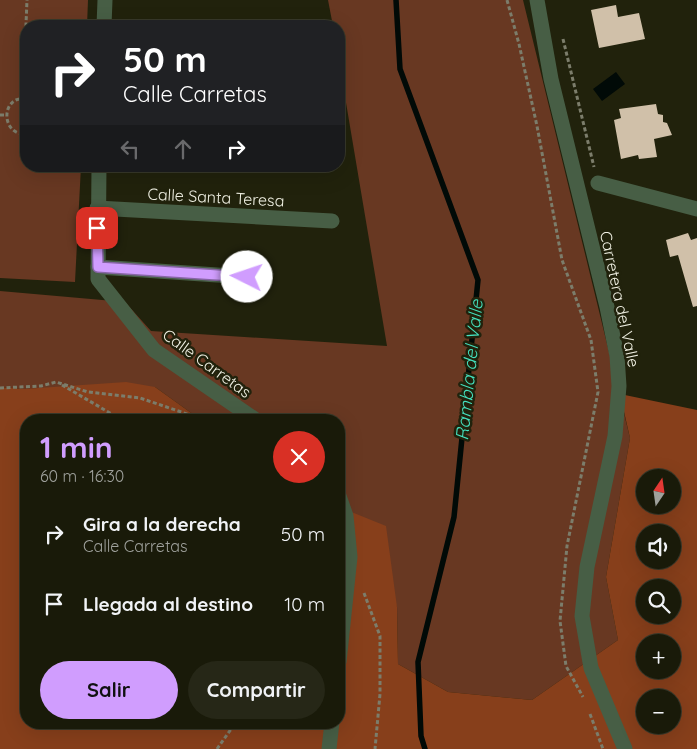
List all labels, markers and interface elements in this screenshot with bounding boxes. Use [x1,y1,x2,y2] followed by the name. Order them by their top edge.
[123,37,207,81] text: 50 m
[40,40,105,105] icon: right
[123,80,267,108] text: Calle Carretas
[116,135,144,163] icon: left
[169,135,197,163] icon: ahead
[222,135,250,163] icon: right
[147,183,285,211] street label: Calle Santa Teresa
[76,207,118,249] pin
[83,214,111,242] icon: arrive
[596,229,644,369] street label: Carretera del Valle
[220,250,272,302] position arrow
[450,298,488,442] water label: Rambla del Valle
[159,324,255,402] street label: Calle Carretas
[40,428,113,466] text: 1 min
[273,431,325,483] button: close
[40,466,124,486] text: 60 m · 16:30
[636,469,681,514] north arrow
[636,469,681,734] map controls
[83,512,241,536] text: Gira a la derecha
[40,520,68,548] icon: right
[281,522,325,546] text: 50 m
[636,524,681,569] button: sound
[83,536,188,556] text: Calle Carretas
[636,579,681,624] button: search
[40,590,68,618] icon: arrive
[83,592,253,616] text: Llegada al destino
[284,592,325,616] text: 10 m
[636,634,681,679] button: +
[40,661,178,719] button: Salir
[188,661,325,719] button: Compartir
[636,689,681,734] button: −

